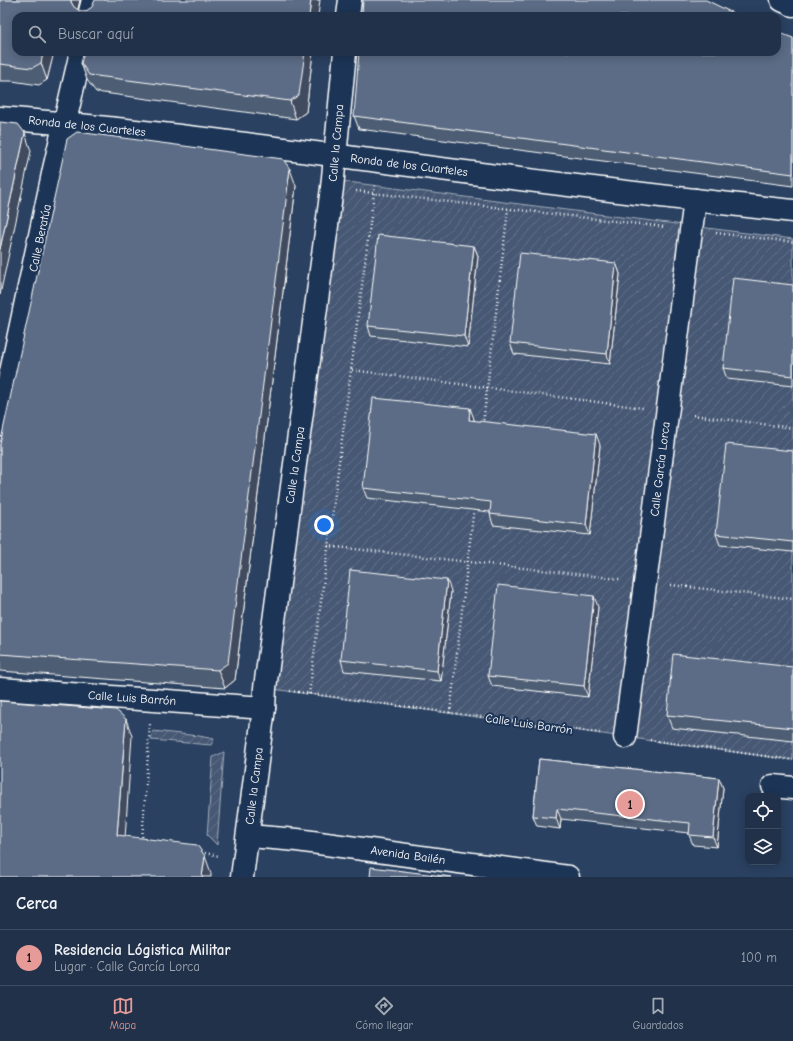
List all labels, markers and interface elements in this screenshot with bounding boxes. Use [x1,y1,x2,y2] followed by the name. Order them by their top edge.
[12,12,781,56] search box
[26,23,48,45] icon: search
[58,25,134,43] text: Buscar aquí
[326,104,346,182] street label: Calle la Campa
[28,113,146,139] street label: Ronda de los Cuarteles
[350,151,468,179] street label: Ronda de los Cuarteles
[26,203,54,273] street label: Calle Beratúa
[647,421,673,517] street label: Calle García Lorca
[283,426,307,504] street label: Calle la Campa
[314,515,334,535] your location
[87,688,177,708] street label: Calle Luis Barrón
[484,711,574,737] street label: Calle Luis Barrón
[242,747,266,825] street label: Calle la Campa
[617,789,643,819] pin: 1
[745,793,781,865] map controls
[745,793,781,829] button: locate
[745,829,781,865] button: layers
[370,843,446,867] street label: Avenida Bailén
[16,894,58,913] text: Cerca
[54,941,231,959] text: Residencia Lógistica Militar
[26,950,32,965] text: 1
[741,950,777,965] text: 100 m
[54,959,200,974] text: Lugar · Calle García Lorca
[110,995,136,1032] tab: Mapa
[356,995,413,1032] tab: Cómo llegar
[632,995,683,1032] tab: Guardados

